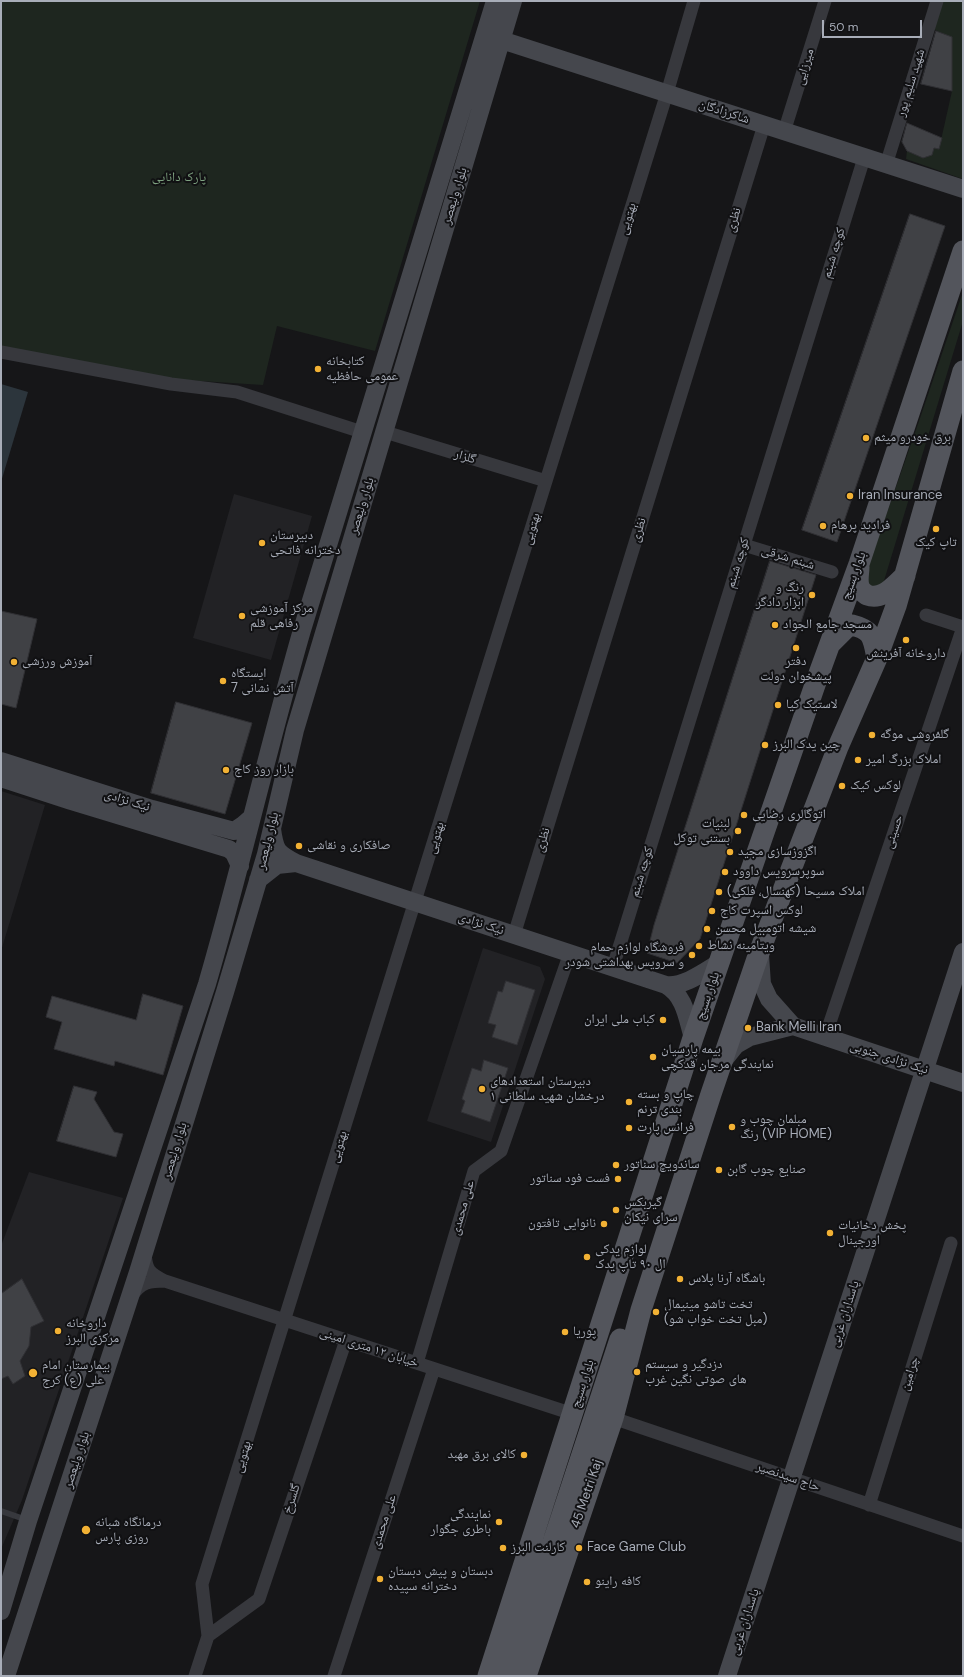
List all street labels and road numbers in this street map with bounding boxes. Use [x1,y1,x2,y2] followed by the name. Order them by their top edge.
[792,47,818,87] street label: میرزایی
[893,47,929,119] street label: شهید سلیم پور
[697,97,751,127] street label: شاکرزادگان
[439,166,471,226] street label: بلوار ولیعصر
[616,201,640,237] street label: بهتویی
[723,206,745,234] street label: نظری
[819,226,849,280] street label: کوچه شبنم
[452,446,478,468] street label: گلزار
[346,476,378,536] street label: بلوار ولیعصر
[520,511,544,547] street label: بهتویی
[628,516,650,544] street label: نظری
[723,536,753,590] street label: کوچه شبنم
[760,543,816,573] street label: شبنم شرقی
[838,550,870,602] street label: بلوار بسیج
[102,787,152,815] street label: نیک نژادی
[253,811,283,871] street label: بلوار ولیعصر
[881,813,907,851] street label: حسینی
[424,820,448,856] street label: بهتویی
[532,826,554,854] street label: نظری
[627,845,657,899] street label: کوچه شبنم
[456,909,506,939] street label: نیک نژادی
[692,970,724,1022] street label: بلوار بسیج
[848,1038,930,1078] street label: نیک نژادی جنوبی
[159,1121,191,1181] street label: بلوار ولیعصر
[327,1129,351,1165] street label: بهتویی
[448,1179,478,1237] street label: علی محمدی
[827,1279,863,1349] street label: پاسداران غربی
[318,1325,420,1371] street label: خیابان ۱۲ متری امینی
[897,1355,923,1393] street label: چرامین
[568,1358,598,1410] street label: بلوار بسیج
[61,1430,93,1490] street label: بلوار ولیعصر
[231,1439,255,1475] street label: بهتویی
[568,1458,606,1530] street label: 45 Metri Kaj
[754,1459,822,1495] street label: حاج سیدنصیر
[280,1482,304,1516] street label: گلسرخ
[368,1493,400,1551] street label: علی محمدی
[727,1587,763,1657] street label: پاسداران غربی

